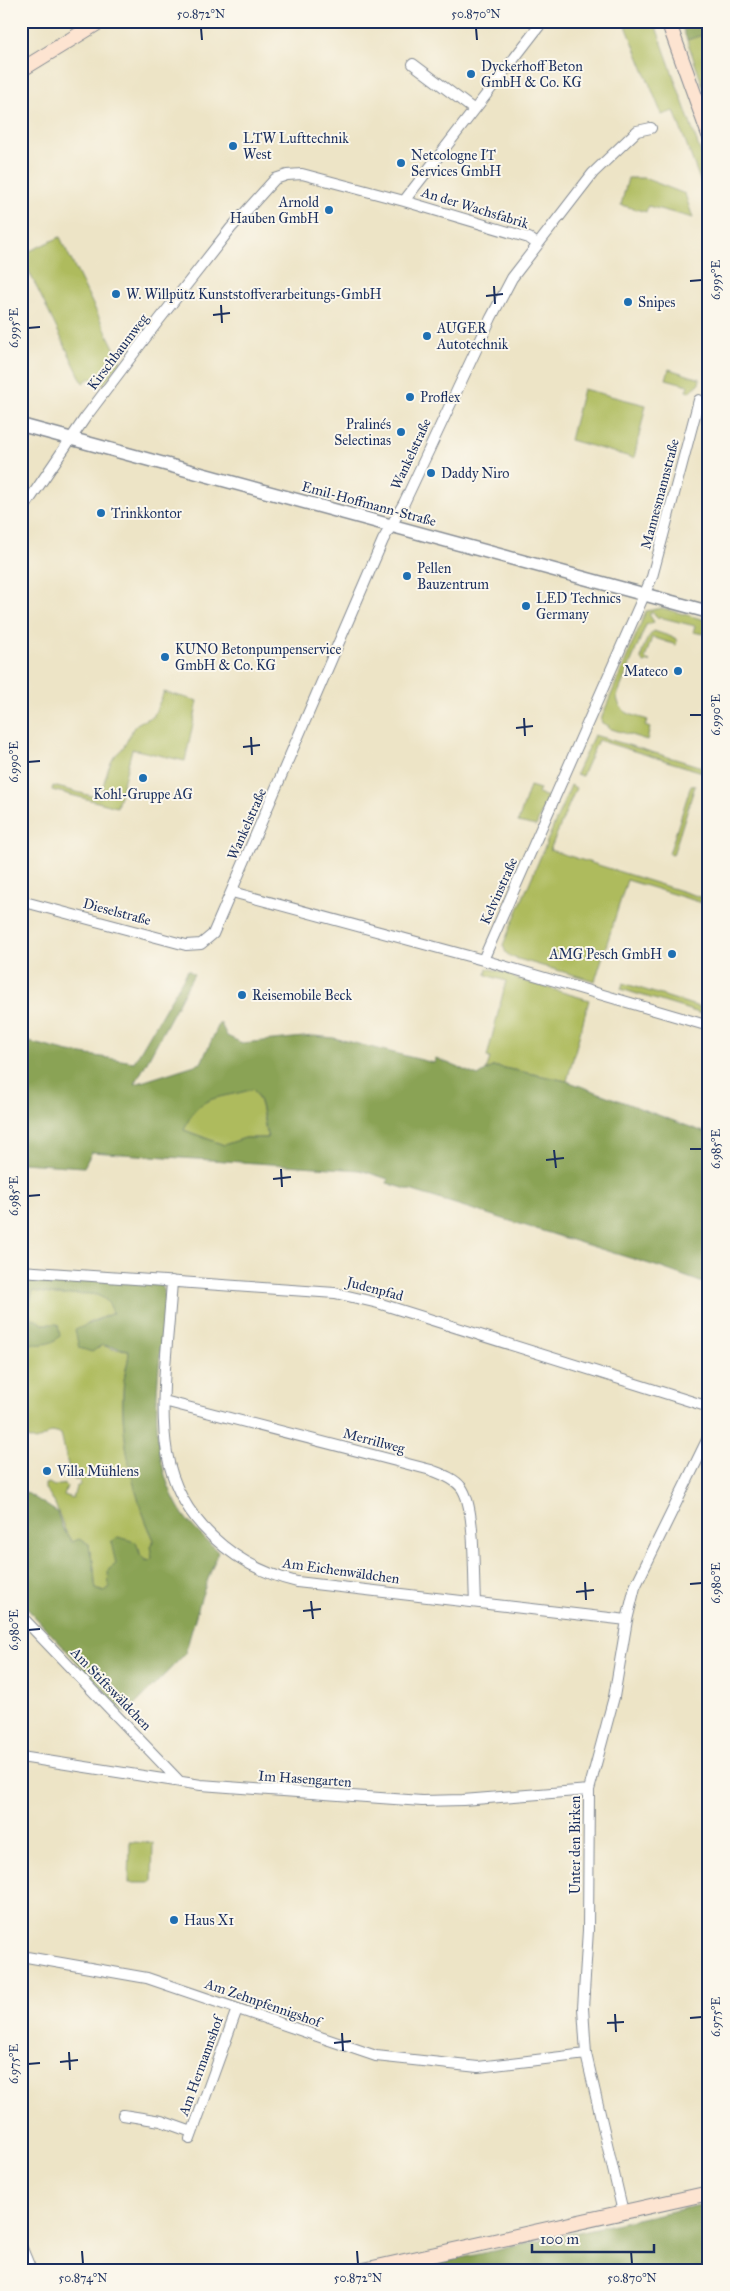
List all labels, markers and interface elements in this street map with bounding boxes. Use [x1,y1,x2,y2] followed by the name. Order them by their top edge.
[177,7,225,21] text: 50.872°N
[451,7,501,21] text: 50.870°N
[481,58,583,91] place label: Dyckerhoff Beton GmbH & Co. KG
[465,68,477,80] marker: Dyckerhoff Beton GmbH & Co. KG
[243,130,349,163] place label: LTW Lufttechnik West
[227,140,239,152] marker: LTW Lufttechnik West
[411,147,501,180] place label: Netcologne IT Services GmbH
[395,157,407,169] marker: Netcologne IT Services GmbH
[418,183,531,233] street label: An der Wachsfabrik
[230,194,319,227] place label: Arnold Hauben GmbH
[323,204,335,216] marker: Arnold Hauben GmbH
[709,260,723,300] text: 6.995°E
[126,286,382,303] place label: W. Willpütz Kunststoffverarbeitungs-GmbH
[110,288,122,300] marker: W. Willpütz Kunststoffverarbeitungs-GmbH
[638,294,675,311] place label: Snipes
[622,296,634,308] marker: Snipes
[7,308,21,348] text: 6.995°E
[84,310,152,393] street label: Kirschbaumweg
[436,320,509,353] place label: AUGER Autotechnik
[421,330,433,342] marker: AUGER Autotechnik
[420,389,461,406] place label: Proflex
[404,391,416,403] marker: Proflex
[334,416,391,449] place label: Pralinés Selectinas
[387,416,435,492] street label: Wankelstraße
[395,426,407,438] marker: Pralinés Selectinas
[637,437,683,551] street label: Mannesmannstraße
[441,465,510,482] place label: Daddy Niro
[425,467,437,479] marker: Daddy Niro
[300,478,438,530] street label: Emil-Hoffmann-Straße
[111,505,183,522] place label: Trinkkontor
[95,507,107,519] marker: Trinkkontor
[417,560,489,593] place label: Pellen Bauzentrum
[401,570,413,582] marker: Pellen Bauzentrum
[536,590,621,623] place label: LED Technics Germany
[520,600,532,612] marker: LED Technics Germany
[175,641,341,674] place label: KUNO Betonpumpenservice GmbH & Co. KG
[159,651,171,663] marker: KUNO Betonpumpenservice GmbH & Co. KG
[624,663,668,680] place label: Mateco
[672,665,684,677] marker: Mateco
[709,694,723,736] text: 6.990°E
[7,741,21,783] text: 6.990°E
[137,772,149,784] marker: Kohl-Gruppe AG
[224,785,270,862] street label: Wankelstraße
[93,786,193,803] place label: Kohl-Gruppe AG
[477,855,521,927] street label: Kelvinstraße
[81,895,153,929] street label: Dieselstraße
[548,946,662,963] place label: AMG Pesch GmbH
[666,948,678,960] marker: AMG Pesch GmbH
[252,987,352,1004] place label: Reisemobile Beck
[236,989,248,1001] marker: Reisemobile Beck
[709,1129,723,1169] text: 6.985°E
[7,1176,21,1216] text: 6.985°E
[343,1273,405,1306] street label: Judenpfad
[341,1425,407,1458] street label: Merrillweg
[56,1463,139,1480] place label: Villa Mühlens
[41,1465,53,1477] marker: Villa Mühlens
[280,1554,401,1588] street label: Am Eichenwäldchen
[709,1562,723,1604] text: 6.980°E
[7,1609,21,1651] text: 6.980°E
[66,1643,155,1734] street label: Am Stiftswäldchen
[258,1767,353,1791] street label: Im Hasengarten
[567,1795,584,1894] street label: Unter den Birken
[184,1912,234,1929] place label: Haus X1
[168,1914,180,1926] marker: Haus X1
[202,1975,325,2032] street label: Am Zehnpfennigshof
[709,1997,723,2037] text: 6.975°E
[175,2012,228,2119] street label: Am Hermannshof
[7,2044,21,2084] text: 6.975°E
[532,2221,655,2253] scale bar
[540,2230,580,2248] text: 100 m
[59,2271,107,2285] text: 50.874°N
[334,2271,382,2285] text: 50.872°N
[607,2271,657,2285] text: 50.870°N

